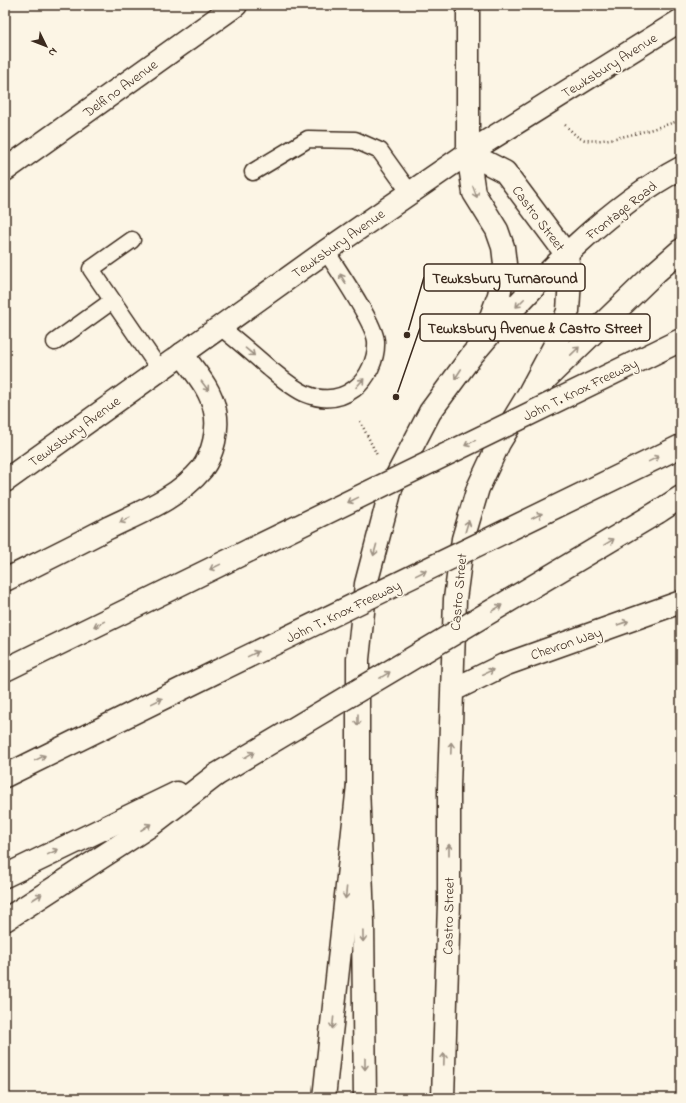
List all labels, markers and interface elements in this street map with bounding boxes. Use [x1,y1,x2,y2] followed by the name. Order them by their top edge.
[26,26,66,66] north arrow
[558,28,663,105] street label: Tewksbury Avenue
[44,44,61,60] text: N
[79,55,163,124] street label: Delfino Avenue
[581,177,663,247] street label: Frontage Road
[506,182,570,256] street label: Castro Street
[472,185,479,198] one-way arrow
[288,204,391,285] street label: Tewksbury Avenue
[424,264,585,291] callout: Tewksbury Turnaround
[432,268,578,292] text: Tewksbury Turnaround
[339,273,347,285] one-way arrow
[515,298,525,308] one-way arrow
[420,314,650,341] callout: Tewksbury Avenue & Castro Street
[428,318,643,342] text: Tewksbury Avenue & Castro Street
[570,346,580,355] one-way arrow
[245,347,256,356] one-way arrow
[520,353,642,428] street label: John T. Knox Freeway
[454,369,462,380] one-way arrow
[355,378,365,388] one-way arrow
[201,380,209,391] one-way arrow
[24,391,126,474] street label: Tewksbury Avenue
[464,440,476,447] one-way arrow
[648,455,660,462] one-way arrow
[347,497,359,504] one-way arrow
[531,512,543,519] one-way arrow
[119,517,131,524] one-way arrow
[464,520,471,533] one-way arrow
[603,537,615,545] one-way arrow
[371,543,378,556] one-way arrow
[446,552,473,632] street label: Castro Street
[210,564,222,571] one-way arrow
[414,569,426,576] one-way arrow
[283,575,405,650] street label: John T. Knox Freeway
[491,604,502,612] one-way arrow
[616,619,628,627] one-way arrow
[93,621,105,628] one-way arrow
[528,622,606,667] street label: Chevron Way
[247,650,259,657] one-way arrow
[481,668,493,675] one-way arrow
[379,670,391,678] one-way arrow
[151,697,163,705] one-way arrow
[354,713,362,726] one-way arrow
[447,742,454,755] one-way arrow
[243,751,255,759] one-way arrow
[34,754,46,762] one-way arrow
[141,823,152,831] one-way arrow
[445,844,453,857] one-way arrow
[46,848,58,855] one-way arrow
[438,877,461,955] street label: Castro Street
[343,886,350,899] one-way arrow
[31,893,43,901] one-way arrow
[359,929,367,942] one-way arrow
[329,1016,337,1029] one-way arrow
[440,1053,448,1066] one-way arrow
[361,1057,369,1070] one-way arrow

